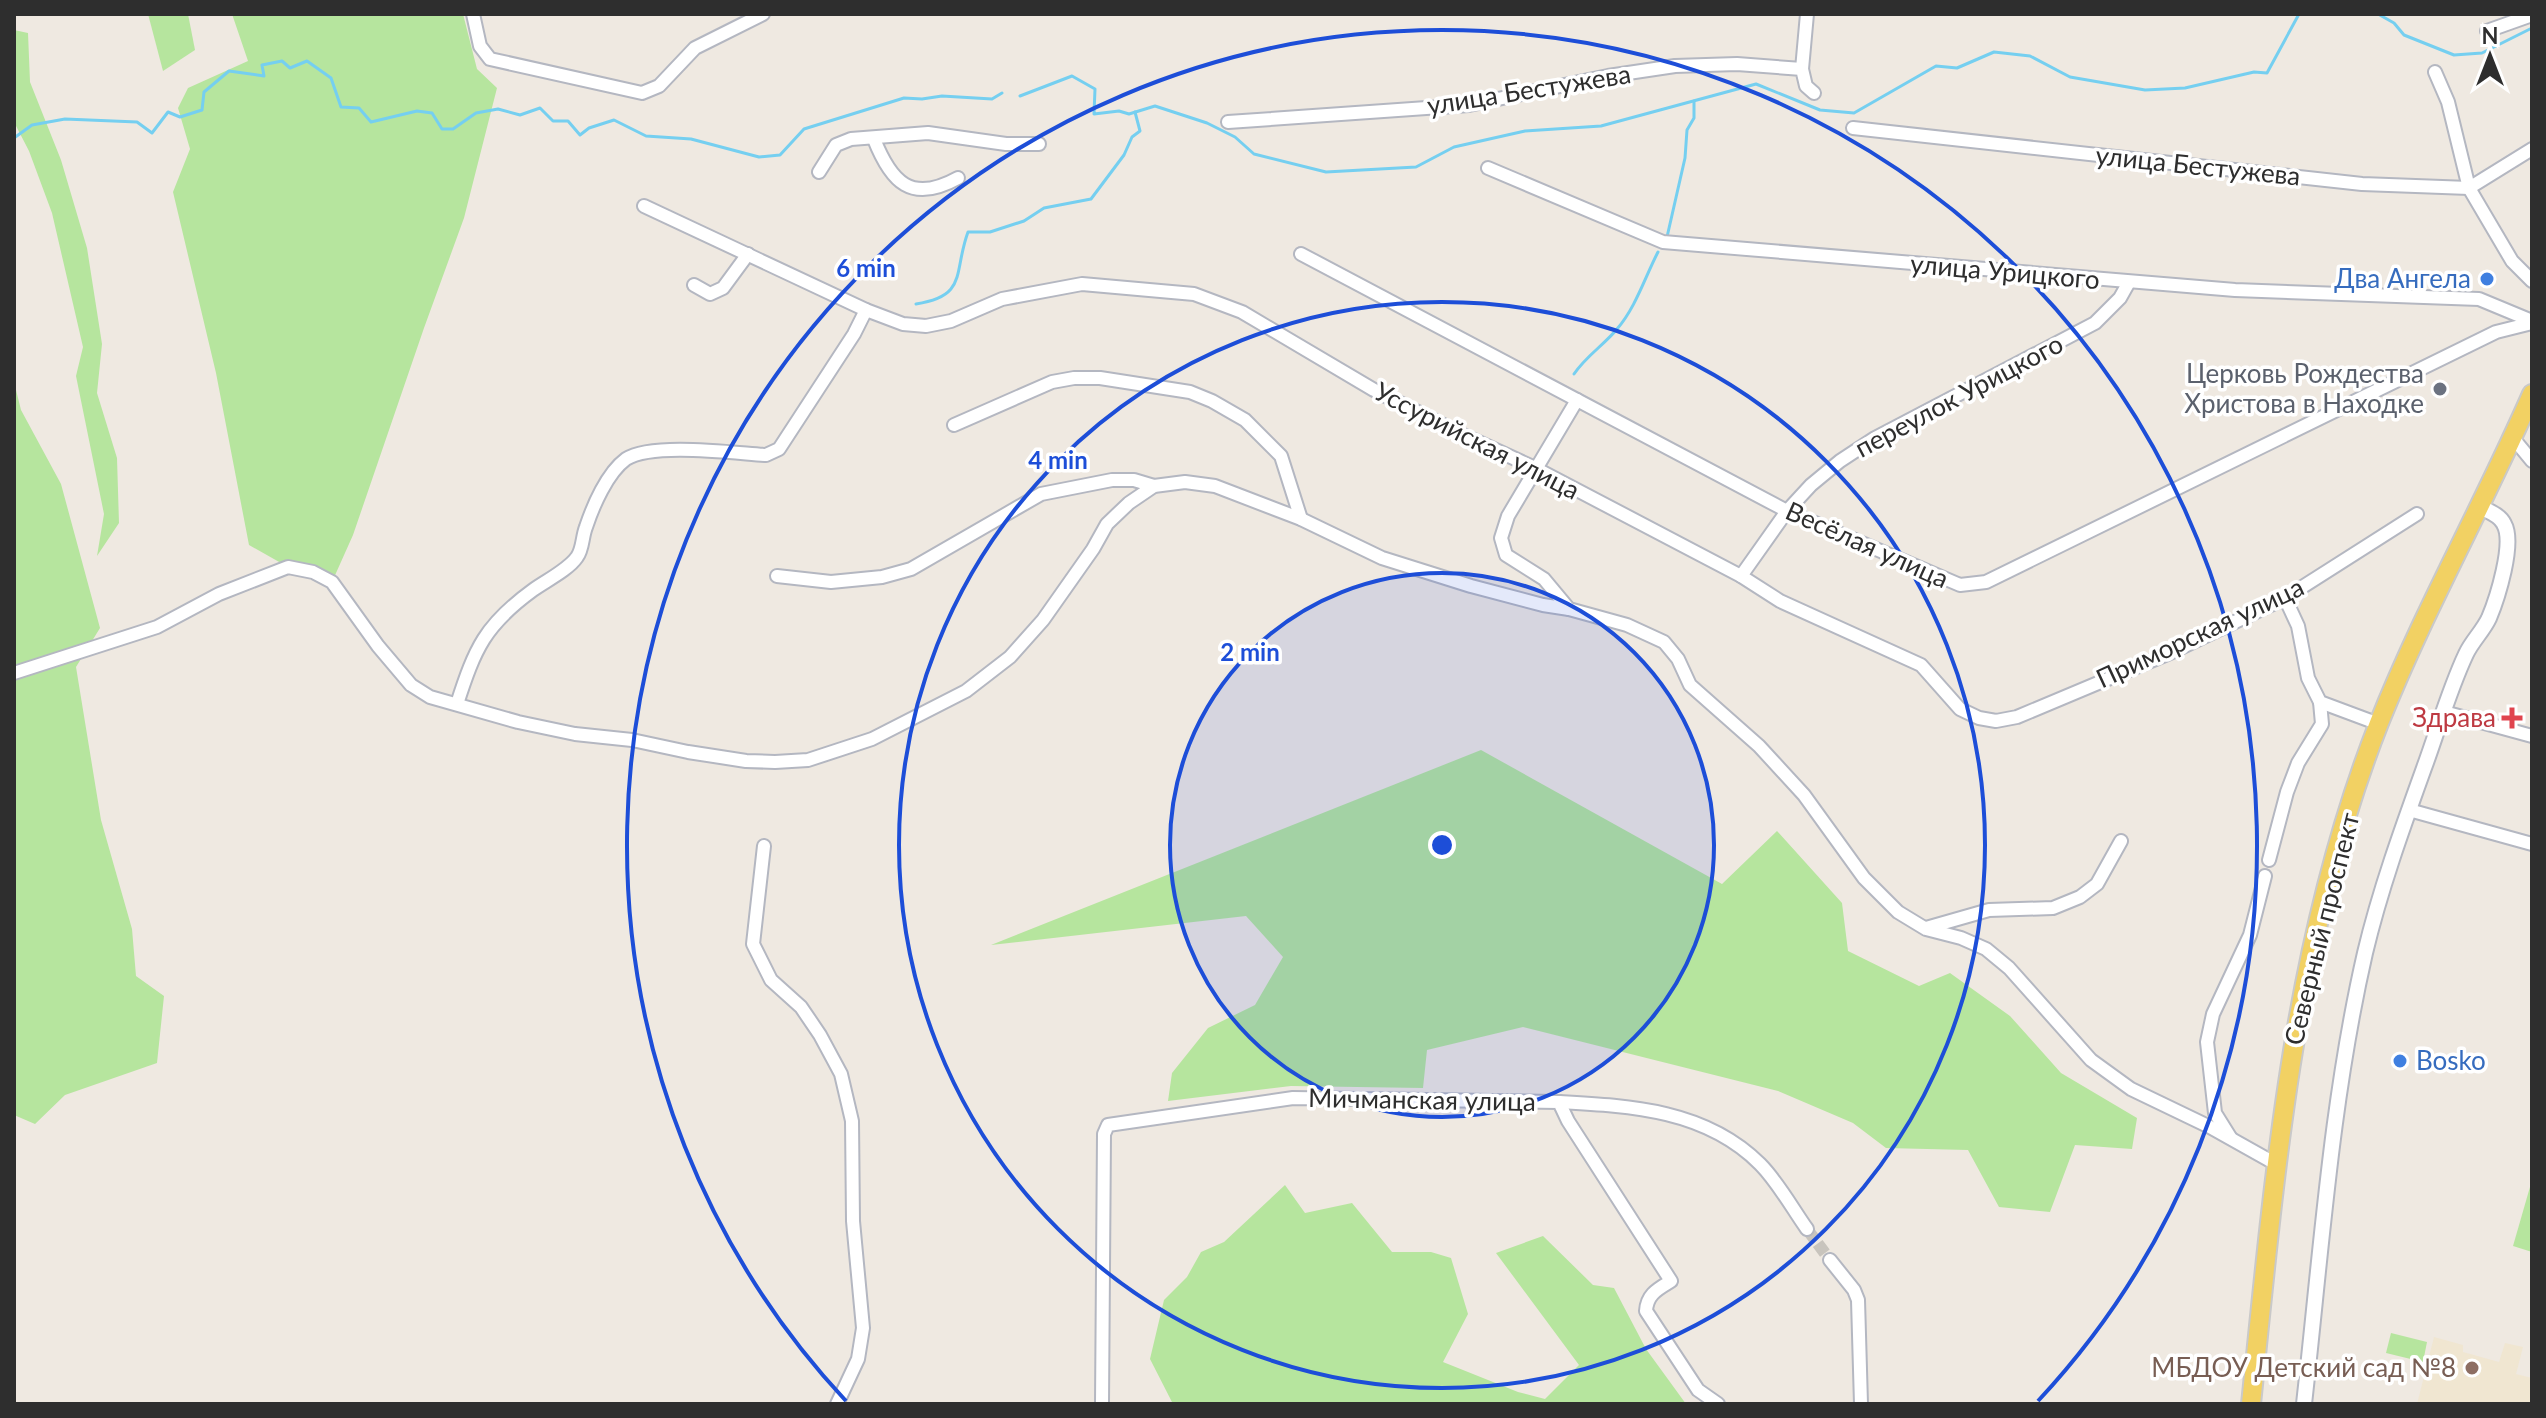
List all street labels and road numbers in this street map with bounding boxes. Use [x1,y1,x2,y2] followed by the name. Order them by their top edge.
[1425,57,1633,121] street label: улица Бестужева
[2094,138,2302,192] street label: улица Бестужева
[1909,247,2101,295] street label: улица Урицкого
[1849,327,2068,463] street label: переулок Урицкого
[1370,375,1585,506] street label: Уссурийская улица
[1781,494,1954,594] street label: Весёлая улица
[2091,570,2308,694] street label: Приморская улица
[2277,809,2365,1048] street label: Северный проспект
[1308,1081,1536,1117] street label: Мичманская улица

